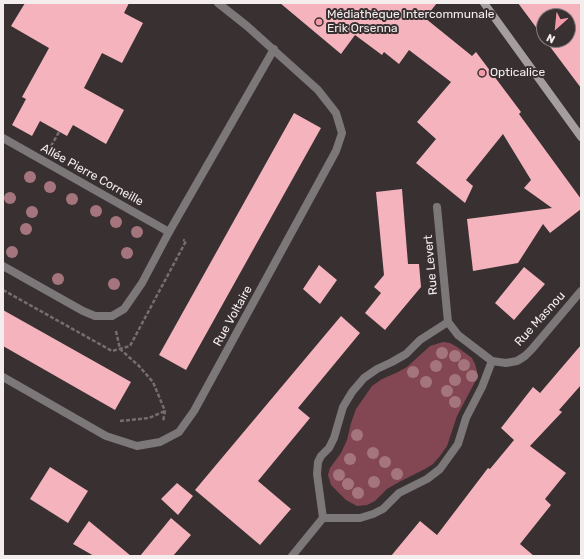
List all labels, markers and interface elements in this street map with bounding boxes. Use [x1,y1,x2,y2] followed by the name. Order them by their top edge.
[327,8,495,36] place label: Médiathèque Intercommunale Erik Orsenna
[536,8,576,48] north arrow
[314,17,324,27] marker: Médiathèque Intercommunale Erik Orsenna
[544,31,557,46] text: N
[490,66,545,80] place label: Opticalice
[477,68,487,78] marker: Opticalice
[38,141,146,209] street label: Allée Pierre Corneille
[421,234,441,296] street label: Rue Levert
[210,283,256,349] street label: Rue Voltaire
[512,289,568,349] street label: Rue Masnou

